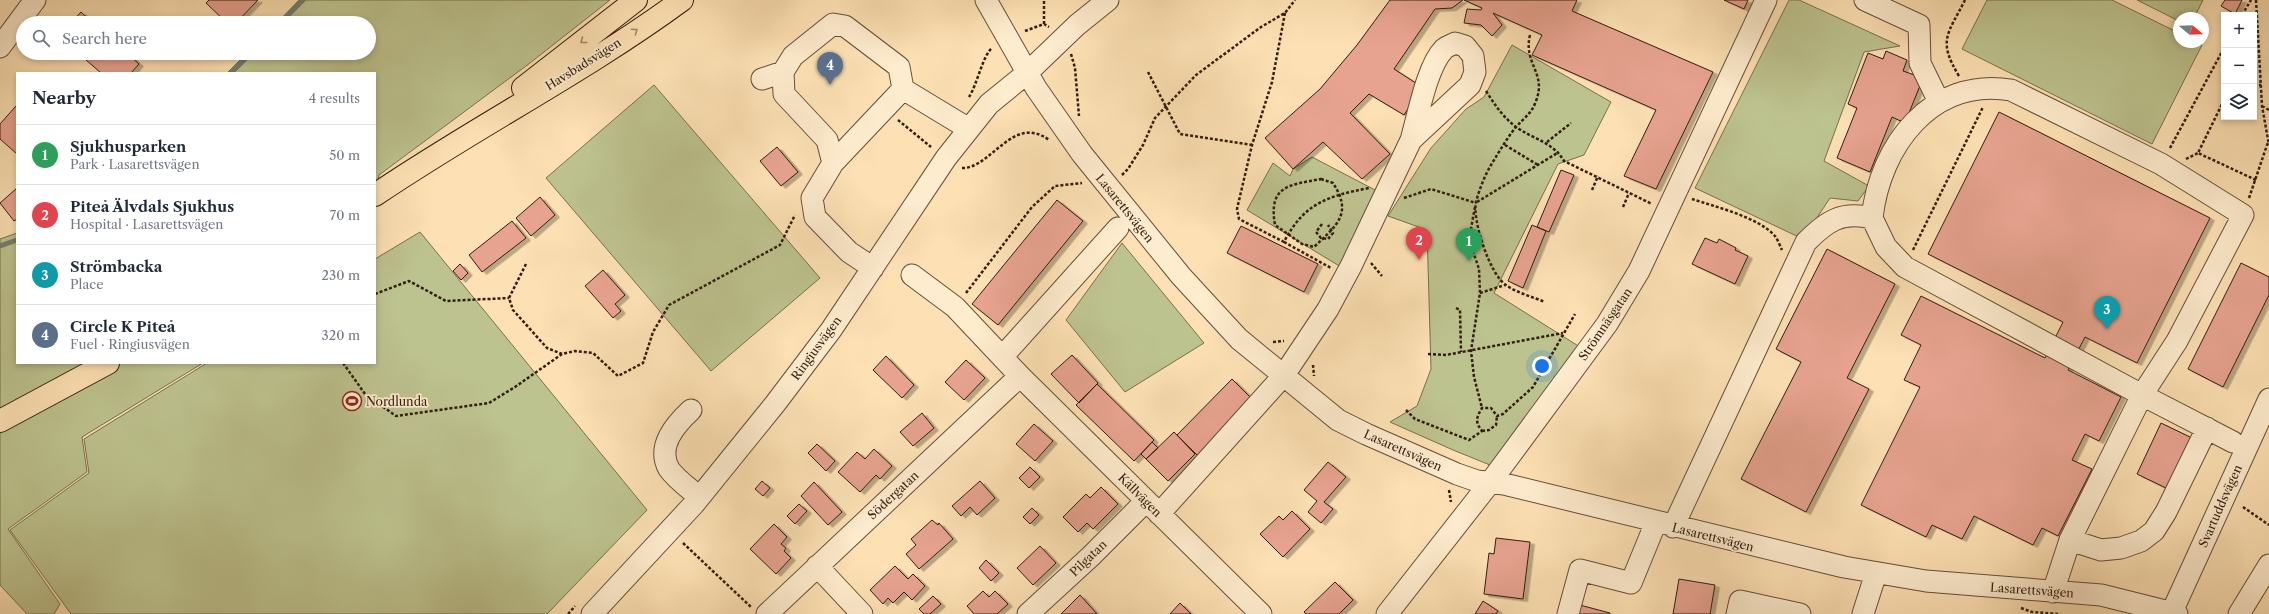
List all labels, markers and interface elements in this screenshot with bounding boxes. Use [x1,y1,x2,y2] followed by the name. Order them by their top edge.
[2173,12,2209,48] north arrow
[2221,12,2257,120] map controls
[2221,12,2257,48] button: +
[16,16,376,60] search box
[30,27,52,49] icon: search
[62,29,147,48] text: Search here
[631,29,638,36] one-way arrow
[542,34,624,93] street label: Havsbadsvägen
[580,36,587,43] one-way arrow
[2221,48,2257,84] button: −
[817,52,843,85] pin: 4
[2221,84,2257,120] button: layers
[32,88,96,108] text: Nearby
[309,90,360,106] text: 4 results
[70,137,186,156] text: Sjukhusparken
[42,147,48,163] text: 1
[329,147,360,163] text: 50 m
[70,156,200,172] text: Park · Lasarettsvägen
[1093,171,1158,246] street label: Lasarettsvägen
[70,197,234,216] text: Piteå Älvdals Sjukhus
[41,207,49,223] text: 2
[330,207,360,223] text: 70 m
[70,216,223,232] text: Hospital · Lasarettsvägen
[1406,227,1432,260] pin: 2
[1456,228,1482,261] pin: 1
[70,257,162,276] text: Strömbacka
[41,267,49,283] text: 3
[322,267,360,283] text: 230 m
[70,276,103,292] text: Place
[1575,284,1635,363] street label: Strömnäsgatan
[2094,296,2120,329] pin: 3
[788,313,845,383] street label: Ringiusvägen
[70,317,176,336] text: Circle K Piteå
[41,327,49,343] text: 4
[322,327,360,343] text: 320 m
[70,336,190,352] text: Fuel · Ringiusvägen
[1532,356,1552,376] your location
[341,390,363,412] sports icon: Nordlunda
[366,394,428,409] place label: Nordlunda
[1362,426,1445,474] street label: Lasarettsvägen
[2195,462,2245,550] street label: Svartuddsvägen
[864,467,922,522] street label: Södergatan
[1115,470,1165,520] street label: Källvägen
[1670,520,1756,555] street label: Lasarettsvägen
[1066,536,1110,579] street label: Pilgatan
[1990,580,2075,600] street label: Lasarettsvägen

